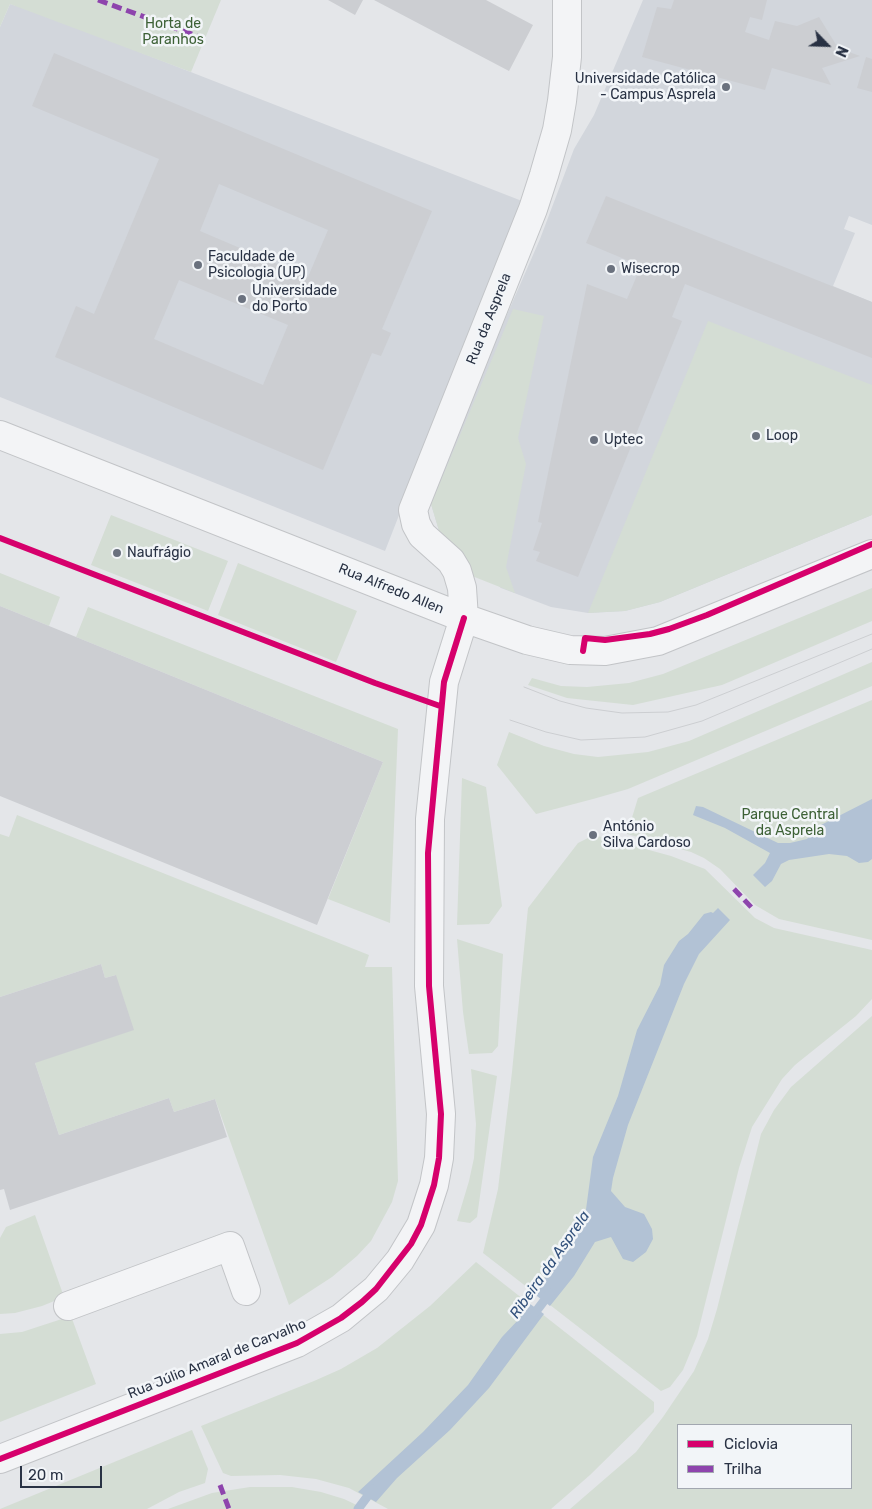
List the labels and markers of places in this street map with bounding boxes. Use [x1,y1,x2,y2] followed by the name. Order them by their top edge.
[575,71,716,104] place label: Universidade Católica - Campus Asprela
[720,81,732,93] marker: Universidade Católica - Campus Asprela
[208,249,305,282] place label: Faculdade de Psicologia (UP)
[192,259,204,271] marker: Faculdade de Psicologia (UP)
[621,261,680,277] place label: Wisecrop
[605,263,617,275] marker: Wisecrop
[252,283,337,316] place label: Universidade do Porto
[236,293,248,305] marker: Universidade do Porto
[766,428,798,444] place label: Loop
[750,430,762,442] marker: Loop
[604,432,643,448] place label: Uptec
[588,434,600,446] marker: Uptec
[127,545,191,561] place label: Naufrágio
[111,547,123,559] marker: Naufrágio
[603,819,691,852] place label: António Silva Cardoso
[587,829,599,841] marker: António Silva Cardoso

